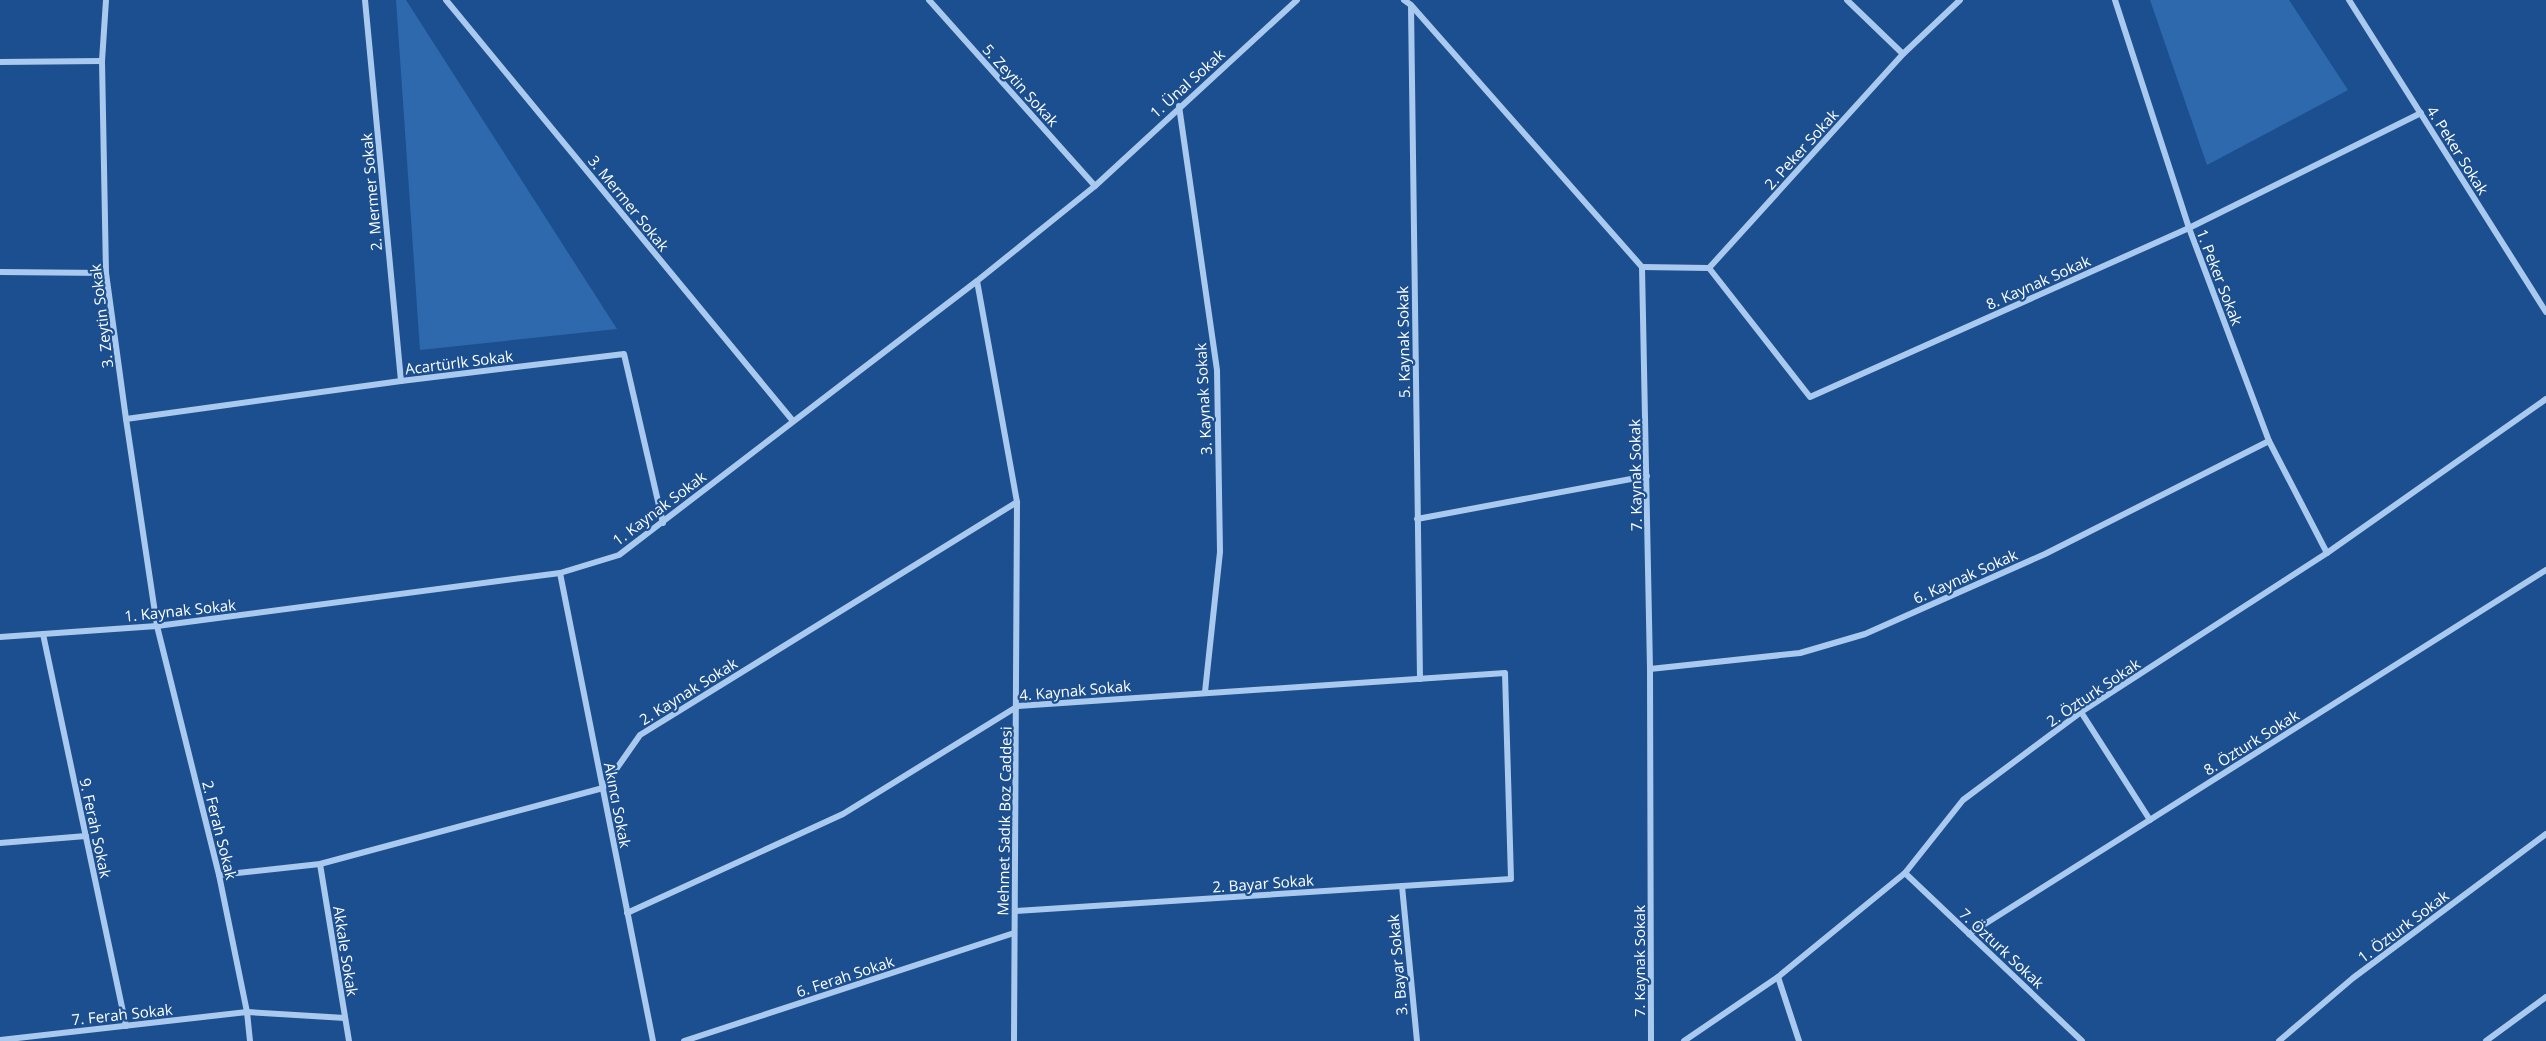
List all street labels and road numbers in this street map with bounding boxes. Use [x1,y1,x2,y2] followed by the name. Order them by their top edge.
[979,39,1063,131] street label: 5. Zeytin Sokak
[1145,44,1229,122] street label: 1. Ünal Sokak
[2423,102,2493,198] street label: 4. Peker Sokak
[1760,104,1842,193] street label: 2. Peker Sokak
[356,132,386,252] street label: 2. Mermer Sokak
[584,151,674,255] street label: 3. Mermer Sokak
[2192,226,2248,328] street label: 1. Peker Sokak
[1983,250,2093,314] street label: 8. Kaynak Sokak
[85,263,117,369] street label: 3. Zeytin Sokak
[1392,286,1414,398] street label: 5. Kaynak Sokak
[1190,342,1216,456] street label: 3. Kaynak Sokak
[404,345,514,379] street label: Acartürlk Sokak
[1624,419,1646,531] street label: 7. Kaynak Sokak
[608,466,710,550] street label: 1. Kaynak Sokak
[1910,544,2020,608] street label: 6. Kaynak Sokak
[123,594,237,626] street label: 1. Kaynak Sokak
[635,653,741,729] street label: 2. Kaynak Sokak
[2042,653,2144,731] street label: 2. Özturk Sokak
[1018,675,1132,705] street label: 4. Kaynak Sokak
[2200,705,2303,779] street label: 8. Özturk Sokak
[992,726,1016,916] street label: Mehmet Sadık Boz Caddesi
[600,761,636,850] street label: Akıncı Sokak
[76,776,116,880] street label: 9. Ferah Sokak
[198,778,242,882] street label: 2. Ferah Sokak
[1212,869,1315,897] street label: 2. Bayar Sokak
[2353,885,2453,967] street label: 1. Özturk Sokak
[329,904,363,998] street label: Akkale Sokak
[1955,904,2049,993] street label: 7. Özturk Sokak
[1629,905,1649,1017] street label: 7. Kaynak Sokak
[1383,913,1411,1017] street label: 3. Bayar Sokak
[794,951,896,1001] street label: 6. Ferah Sokak
[70,999,174,1029] street label: 7. Ferah Sokak

